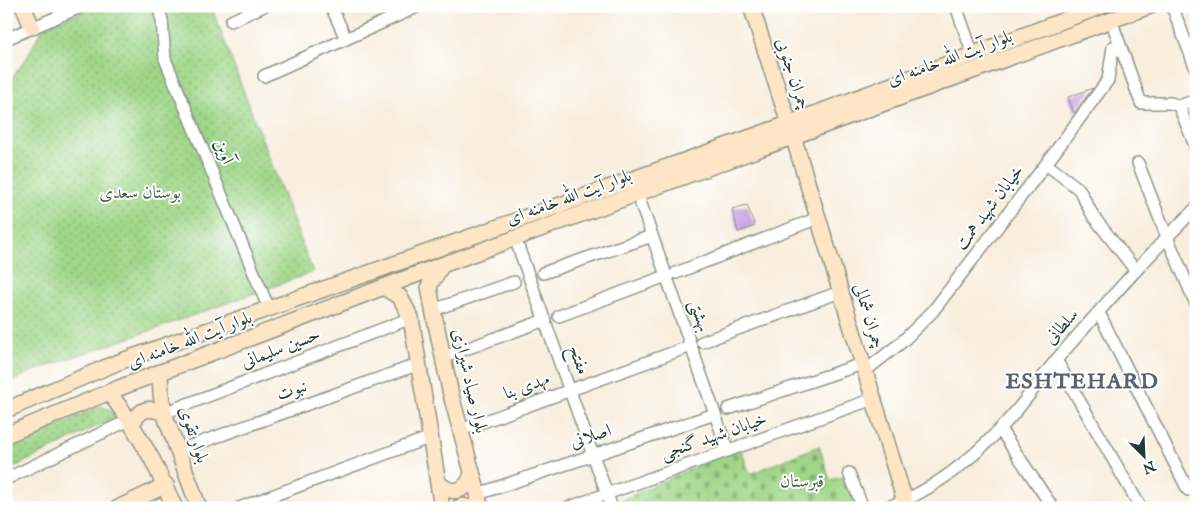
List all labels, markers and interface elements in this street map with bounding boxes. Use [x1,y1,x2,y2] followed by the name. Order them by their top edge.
[883,22,1016,92] street label: بلوار آیت الله خامنه ای
[770,35,814,113] street label: چمران جنوبی
[207,136,239,170] street label: آوین
[502,161,635,231] street label: بلوار آیت الله خامنه ای
[950,161,1030,255] street label: خیابان شهید همت
[99,182,181,205] park label: بوستان سعدی
[847,281,889,351] street label: چمران شمالی
[683,297,715,335] street label: بهشتی
[123,303,256,375] street label: بلوار آیت الله خامنه ای
[1040,304,1084,350] street label: سلطانی
[238,323,324,375] street label: حسین سلیمانی
[446,326,492,436] street label: بلوار صیاد شیرازی
[559,342,594,379] street label: مفتح
[501,368,553,406] street label: مهدی بنا
[1005,368,1159,396] district label: ESHTEHARD
[274,375,310,407] street label: نبوت
[173,403,213,467] street label: بلوار تقوی
[658,408,770,466] street label: خیابان شهید گنجی
[567,419,615,455] street label: اصلانی
[1120,432,1170,482] north arrow
[1140,456,1159,478] text: N
[780,471,824,494] park label: قبرستان

